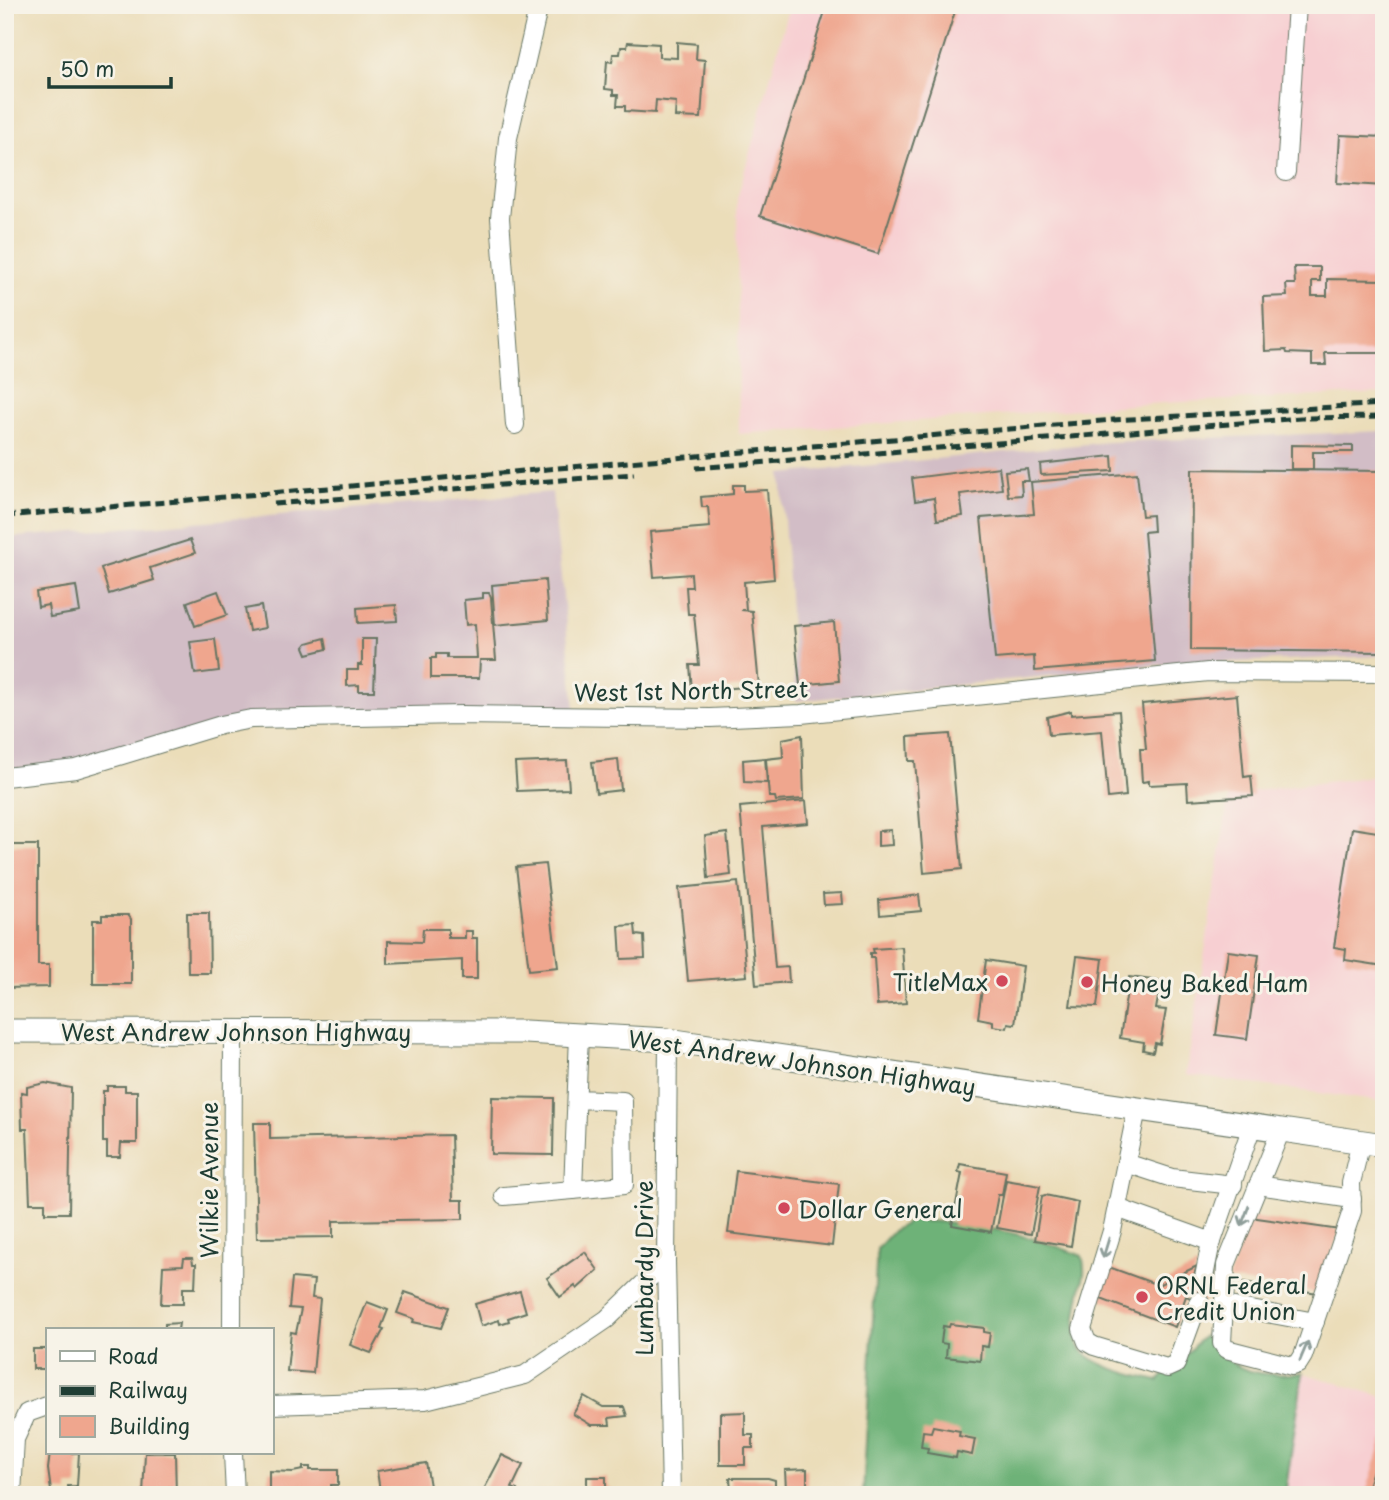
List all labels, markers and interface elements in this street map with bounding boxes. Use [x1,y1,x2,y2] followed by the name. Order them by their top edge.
[49,46,172,90] scale bar
[60,52,114,84] text: 50 m
[574,670,808,710] street label: West 1st North Street
[893,964,988,999] place label: TitleMax
[1101,965,1308,1000] place label: Honey Baked Ham
[994,973,1010,989] marker: TitleMax
[1079,974,1095,990] marker: Honey Baked Ham
[61,1014,411,1049] street label: West Andrew Johnson Highway
[626,1020,978,1104] street label: West Andrew Johnson Highway
[191,1102,226,1258] street label: Wilkie Avenue
[626,1180,661,1356] street label: Lumbardy Drive
[798,1191,963,1226] place label: Dollar General
[776,1200,792,1216] marker: Dollar General
[1238,1204,1251,1226] one-way arrow
[1099,1237,1112,1259] one-way arrow
[1156,1267,1307,1328] place label: ORNL Federal Credit Union
[1134,1289,1150,1305] marker: ORNL Federal Credit Union
[46,1328,273,1454] legend
[108,1339,159,1371] text: Road
[1298,1341,1311,1362] one-way arrow
[108,1373,188,1405] text: Railway
[108,1409,190,1441] text: Building

